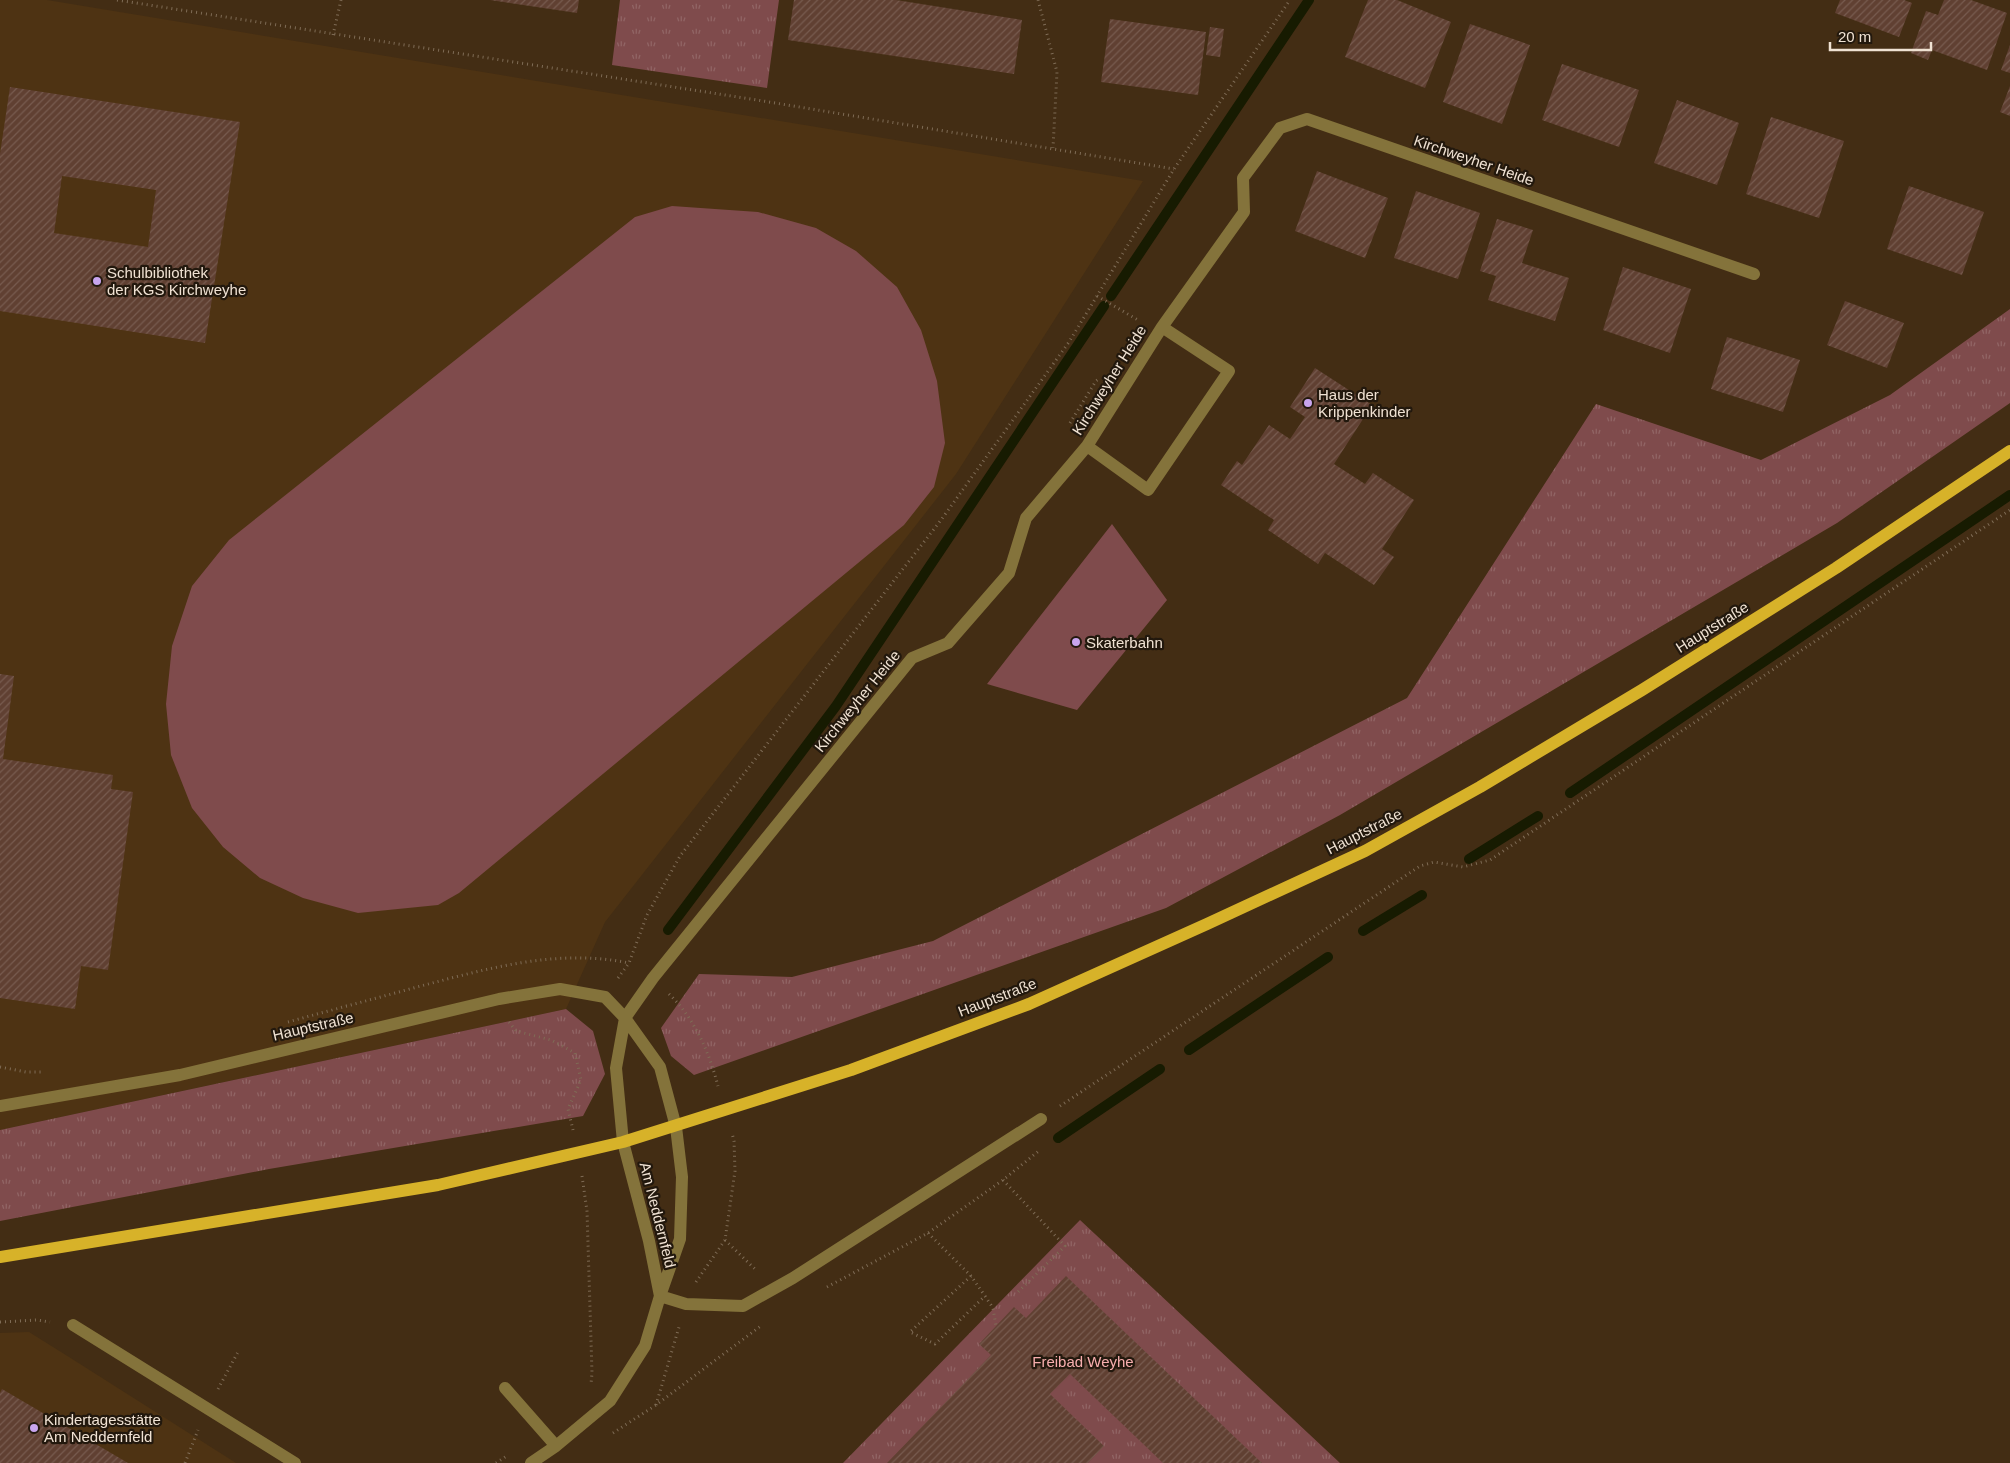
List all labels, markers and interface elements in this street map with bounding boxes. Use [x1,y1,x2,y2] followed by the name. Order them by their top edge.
[1830,20,1931,52] scale bar
[1838,28,1871,45] text: 20 m
[1412,131,1536,189] street label: Kirchweyher Heide
[107,264,246,298] place label: Schulbibliothek der KGS Kirchweyhe
[91,275,103,287] marker: Schulbibliothek der KGS Kirchweyhe
[1068,322,1150,438] street label: Kirchweyher Heide
[1318,386,1411,420] place label: Haus der Krippenkinder
[1302,397,1314,409] marker: Haus der Krippenkinder
[1672,598,1752,656] street label: Hauptstraße
[1086,634,1163,651] place label: Skaterbahn
[1070,636,1082,648] marker: Skaterbahn
[811,647,903,755] street label: Kirchweyher Heide
[1323,805,1405,857] street label: Hauptstraße
[955,974,1039,1020] street label: Hauptstraße
[271,1008,355,1044] street label: Hauptstraße
[637,1160,679,1270] street label: Am Neddernfeld
[1032,1353,1134,1370] park label: Freibad Weyhe
[44,1411,161,1445] place label: Kindertagesstätte Am Neddernfeld
[28,1422,40,1434] marker: Kindertagesstätte Am Neddernfeld

